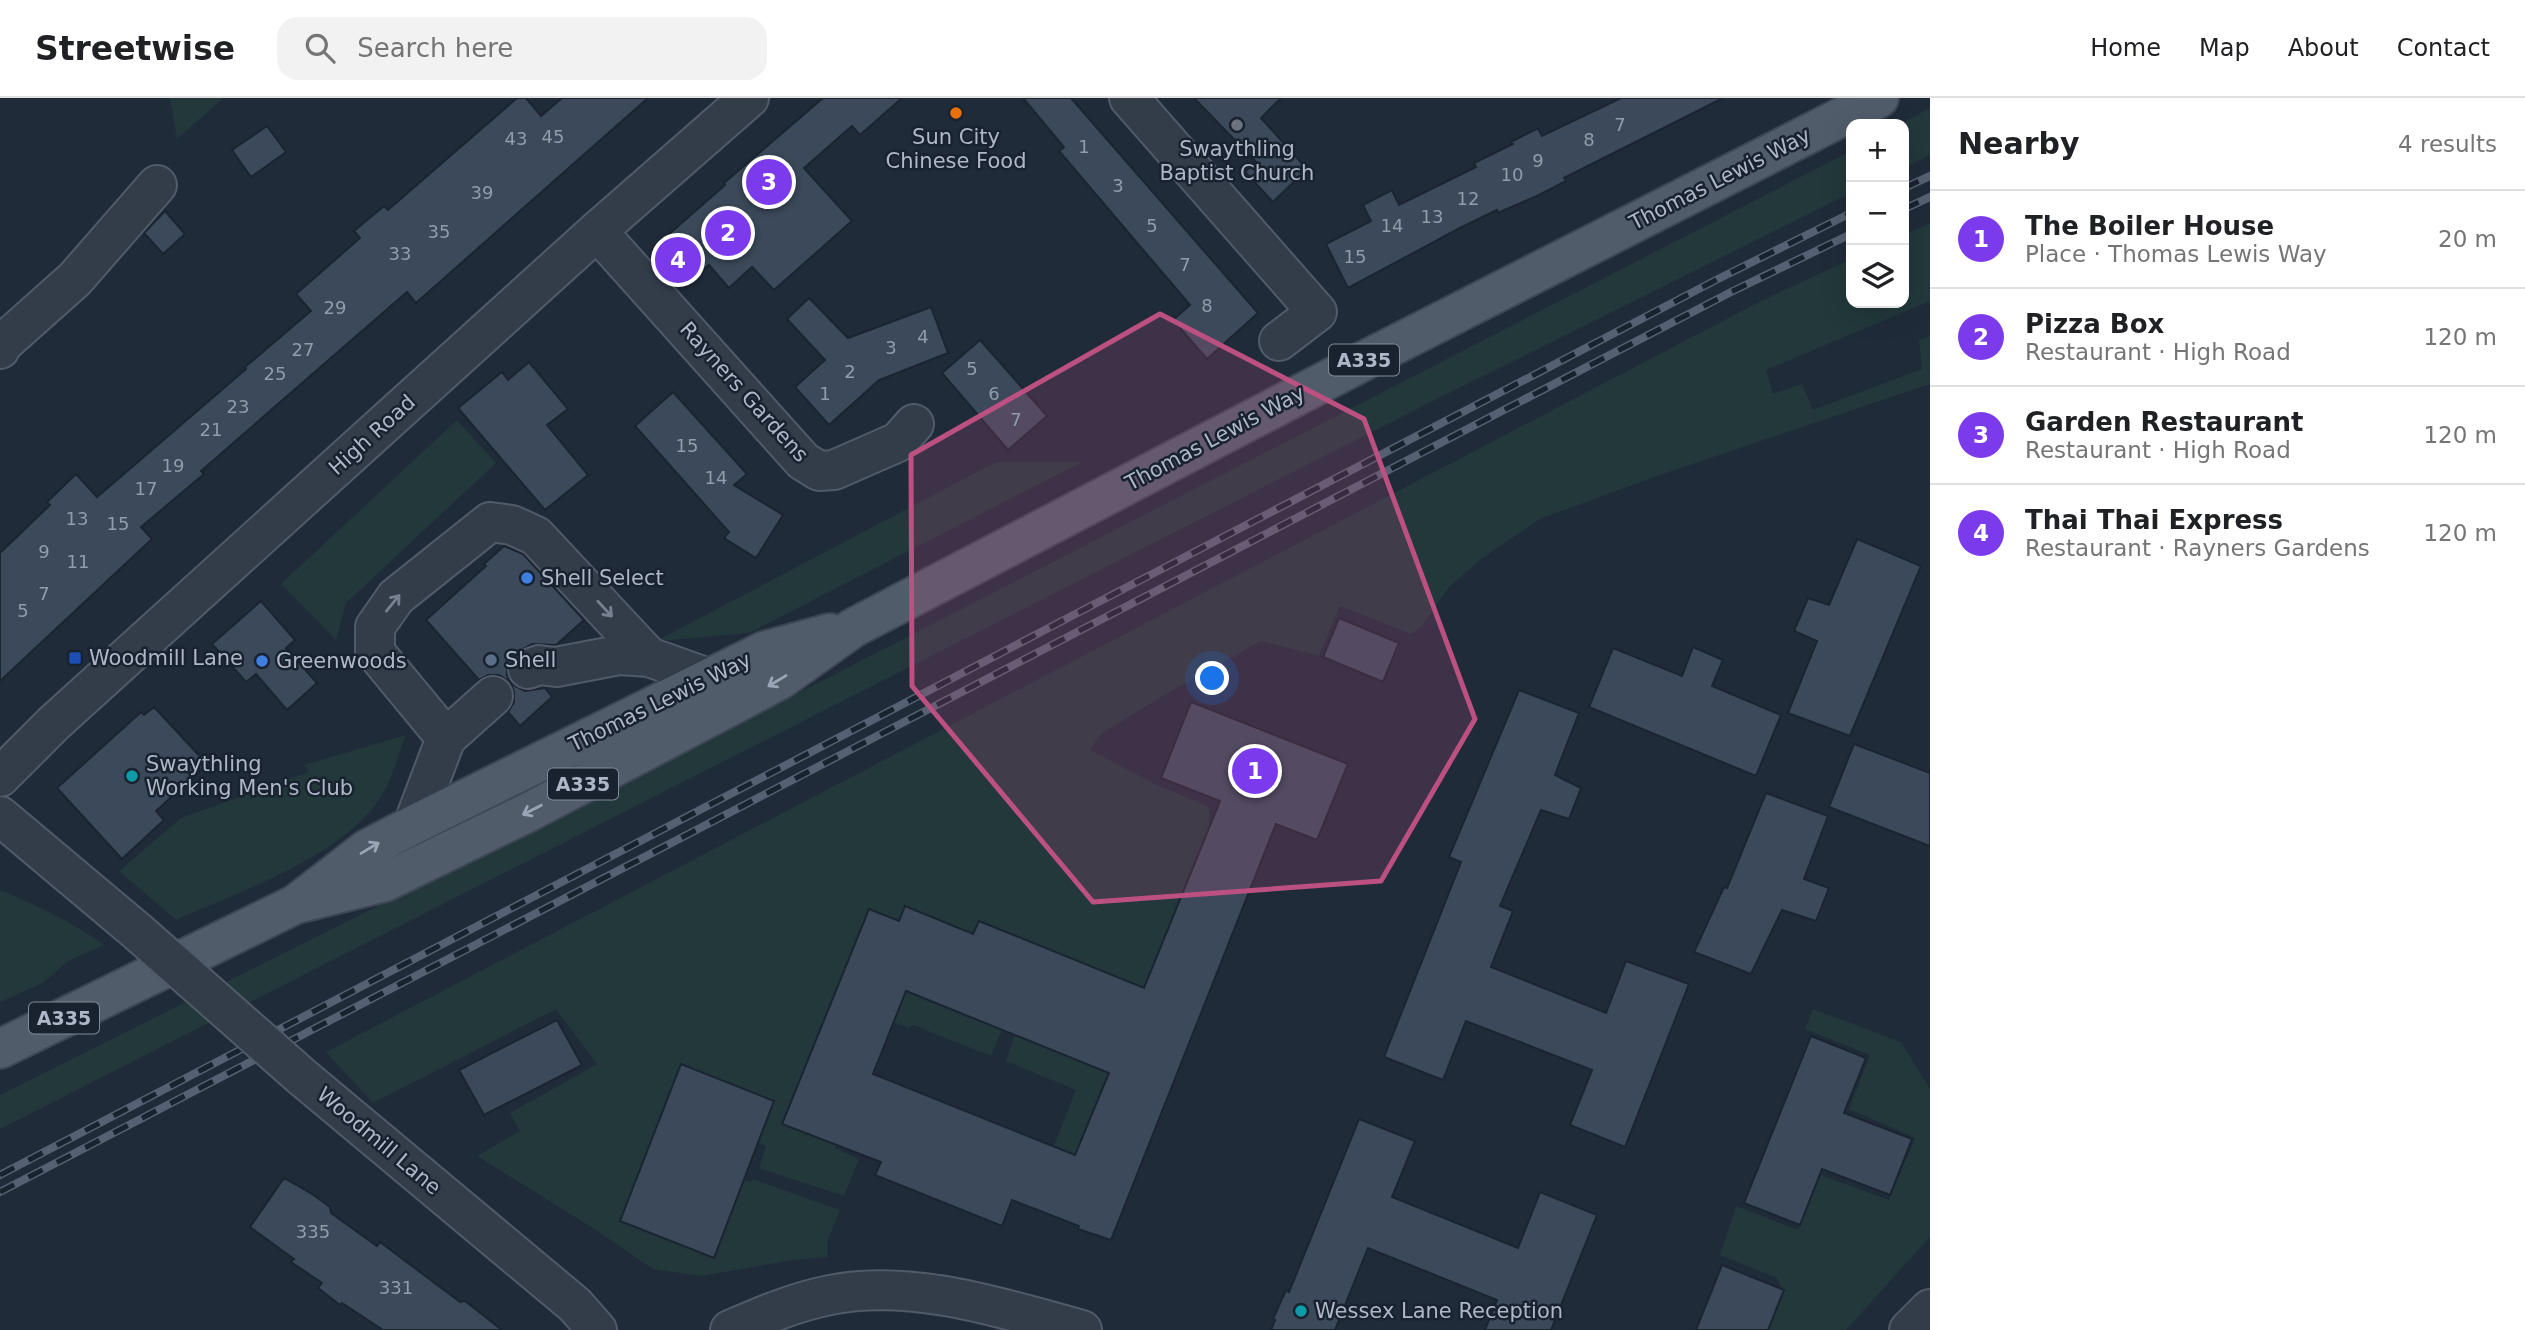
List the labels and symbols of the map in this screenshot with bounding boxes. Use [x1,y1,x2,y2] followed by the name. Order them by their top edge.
[948,105,964,121] marker: Sun City Chinese Food
[1614,114,1626,135] house number: 7
[1229,117,1245,133] marker: Swaythling Baptist Church
[1625,123,1814,235] street label: Thomas Lewis Way
[886,125,1026,173] place label: Sun City Chinese Food
[542,126,564,147] house number: 45
[505,128,527,149] house number: 43
[1583,129,1595,150] house number: 8
[1078,136,1090,157] house number: 1
[1160,137,1314,185] place label: Swaythling Baptist Church
[1532,150,1544,171] house number: 9
[746,156,792,208] pin: 3
[1501,164,1523,185] house number: 10
[1112,175,1124,196] house number: 3
[471,182,493,203] house number: 39
[1457,188,1479,209] house number: 12
[1421,206,1443,227] house number: 13
[705,207,751,259] pin: 2
[1146,215,1158,236] house number: 5
[1381,215,1403,236] house number: 14
[428,221,450,242] house number: 35
[655,234,701,286] pin: 4
[389,243,411,264] house number: 33
[1344,246,1366,267] house number: 15
[1179,254,1191,275] house number: 7
[1201,295,1213,316] house number: 8
[324,297,346,318] house number: 29
[675,317,813,467] street label: Rayners Gardens
[917,326,929,347] house number: 4
[885,337,897,358] house number: 3
[292,339,314,360] house number: 27
[1329,344,1399,376] road number: A335
[966,358,978,379] house number: 5
[844,361,856,382] house number: 2
[264,363,286,384] house number: 25
[1120,381,1309,496] street label: Thomas Lewis Way
[819,383,831,404] house number: 1
[988,383,1000,404] house number: 6
[324,390,420,480] street label: High Road
[227,396,249,417] house number: 23
[1010,409,1022,430] house number: 7
[200,419,222,440] house number: 21
[676,435,698,456] house number: 15
[162,455,184,476] house number: 19
[705,467,727,488] house number: 14
[135,478,157,499] house number: 17
[66,508,88,529] house number: 13
[107,513,129,534] house number: 15
[38,541,50,562] house number: 9
[67,551,89,572] house number: 11
[541,566,664,590] place label: Shell Select
[519,570,535,586] marker: Shell Select
[38,583,50,604] house number: 7
[385,594,400,612] one-way arrow
[17,600,29,621] house number: 5
[597,600,613,618] one-way arrow
[89,646,243,670] place label: Woodmill Lane
[564,647,755,757] street label: Thomas Lewis Way
[505,648,556,672] place label: Shell
[276,649,407,673] place label: Greenwoods
[67,650,83,666] marker: Woodmill Lane
[483,652,499,668] marker: Shell
[254,653,270,669] marker: Greenwoods
[1195,661,1229,695] your location
[768,675,788,689] one-way arrow
[1232,745,1278,797] pin: 1
[146,752,353,800] place label: Swaythling Working Men's Club
[124,768,140,784] marker: Swaythling Working Men's Club
[548,768,618,800] road number: A335
[523,804,543,818] one-way arrow
[360,841,380,855] one-way arrow
[29,1002,99,1034] road number: A335
[312,1082,446,1200] street label: Woodmill Lane
[296,1221,330,1242] house number: 335
[379,1277,413,1298] house number: 331
[1315,1299,1563,1323] place label: Wessex Lane Reception
[1293,1303,1309,1319] marker: Wessex Lane Reception

